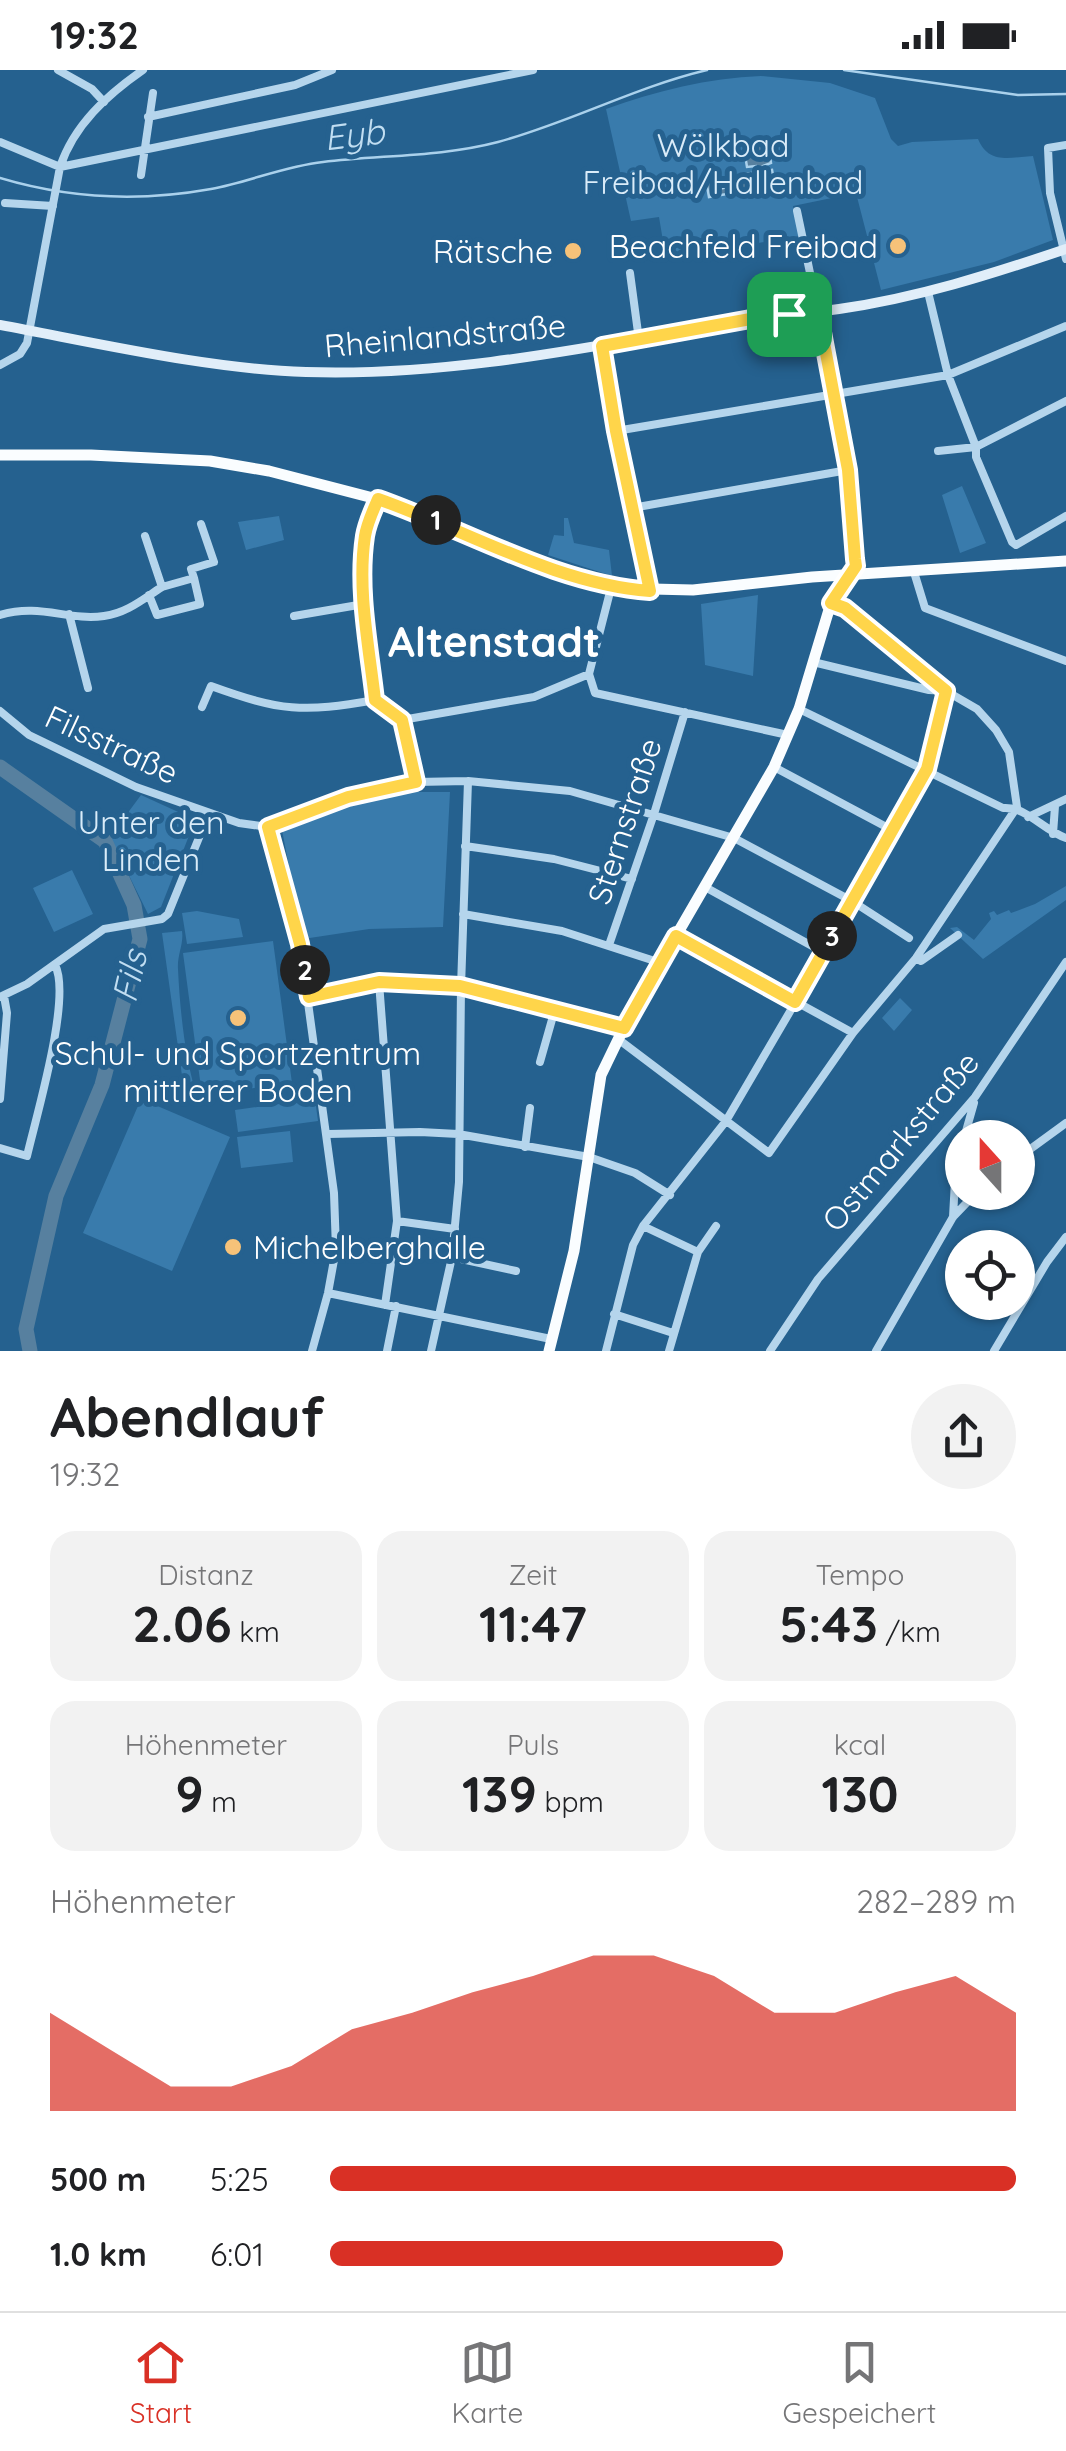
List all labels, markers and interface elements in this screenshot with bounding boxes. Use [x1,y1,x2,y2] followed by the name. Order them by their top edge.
[50,11,139,59] text: 19:32
[321,108,389,160] water label: Eyb
[583,125,863,202] park label: Wölkbad Freibad/Hallenbad
[609,226,878,266] place label: Beachfeld Freibad
[433,231,553,271] place label: Rätsche
[887,235,909,257] marker: Beachfeld Freibad
[562,240,584,262] marker: Rätsche
[747,272,832,357] pin
[762,287,817,342] icon: arrive
[323,305,567,365] street label: Rheinlandstraße
[411,495,461,545] pin: 1
[431,502,441,537] text: 1
[388,615,600,668] district label: Altenstadt
[39,696,185,792] street label: Filsstraße
[578,733,670,909] street label: Sternstraße
[77,802,225,879] park label: Unter den Linden
[807,911,857,961] pin: 3
[824,918,840,953] text: 3
[102,943,157,1006] water label: Fils
[280,945,330,995] pin: 2
[297,952,313,987] text: 2
[227,1007,249,1029] marker: Schul- und Sportzentrum mittlerer Boden
[55,1033,421,1110] place label: Schul- und Sportzentrum mittlerer Boden
[813,1043,987,1239] street label: Ostmarkstraße
[945,1120,1035,1210] north arrow
[945,1120,1035,1320] map controls
[253,1227,486,1267] place label: Michelberghalle
[945,1230,1035,1320] button: locate
[222,1236,244,1258] marker: Michelberghalle
[50,1382,325,1451] text: Abendlauf
[911,1384,1016,1489] button: share
[50,1454,120,1494] text: 19:32
[158,1557,254,1592] text: Distanz
[508,1557,558,1592] text: Zeit
[816,1557,904,1592] text: Tempo
[132,1592,232,1655] text: 2.06
[479,1592,587,1655] text: 11:47
[779,1592,878,1655] text: 5:43
[232,1614,280,1649] text: km
[878,1614,941,1649] text: /km
[125,1727,287,1762] text: Höhenmeter
[507,1727,559,1762] text: Puls
[834,1727,886,1762] text: kcal
[175,1762,204,1825] text: 9
[462,1762,537,1825] text: 139
[822,1762,899,1825] text: 130
[204,1784,237,1819] text: m
[537,1784,604,1819] text: bpm
[50,1881,235,1921] text: Höhenmeter
[856,1881,1016,1921] text: 282–289 m
[50,2159,146,2199] text: 500 m
[210,2159,269,2199] text: 5:25
[50,2234,147,2274] text: 1.0 km
[210,2234,264,2274] text: 6:01
[130,2335,192,2430] tab: Start
[451,2335,523,2430] tab: Karte
[783,2335,936,2430] tab: Gespeichert

